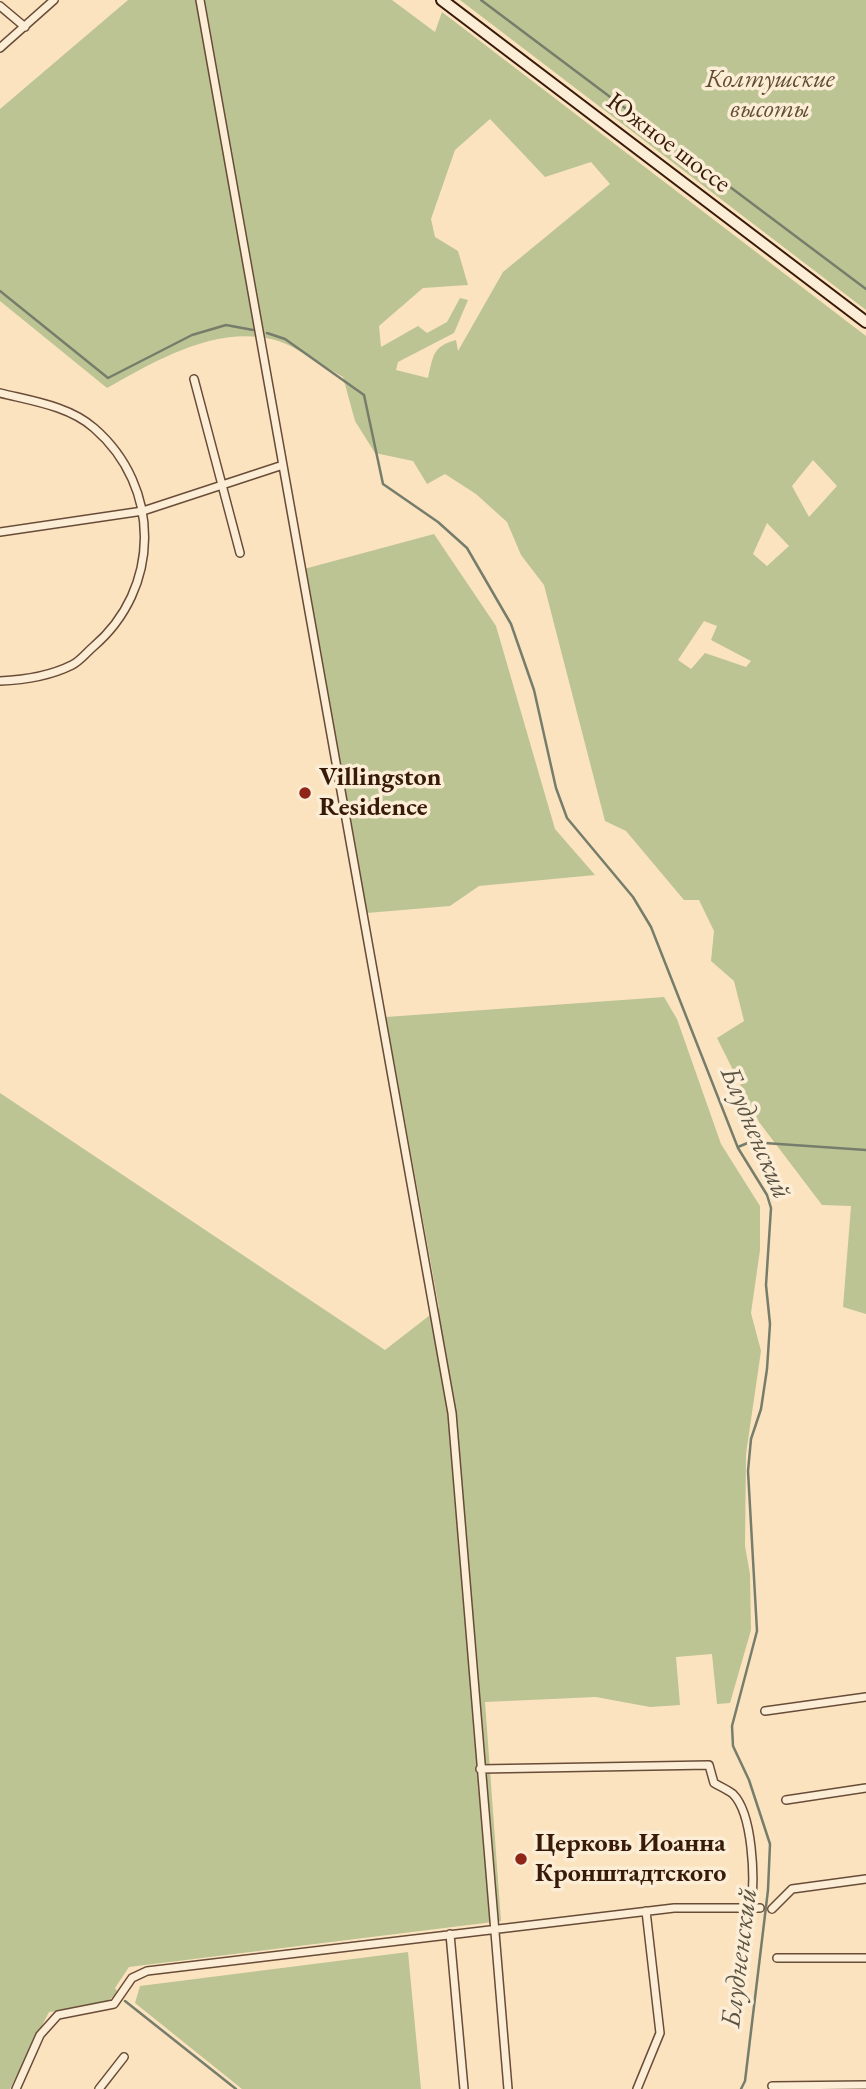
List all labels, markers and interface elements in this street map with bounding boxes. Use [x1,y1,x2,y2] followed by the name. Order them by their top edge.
[705,64,835,126] park label: Колтушские высоты
[600,86,736,200] street label: Южное шоссе
[319,762,441,824] place label: Villingston Residence
[297,785,313,801] marker: Villingston Residence
[712,1062,798,1204] water label: Блудненский
[535,1828,726,1890] place label: Церковь Иоанна Кронштадтского
[513,1851,529,1867] marker: Церковь Иоанна Кронштадтского
[715,1886,765,2030] water label: Блудненский

